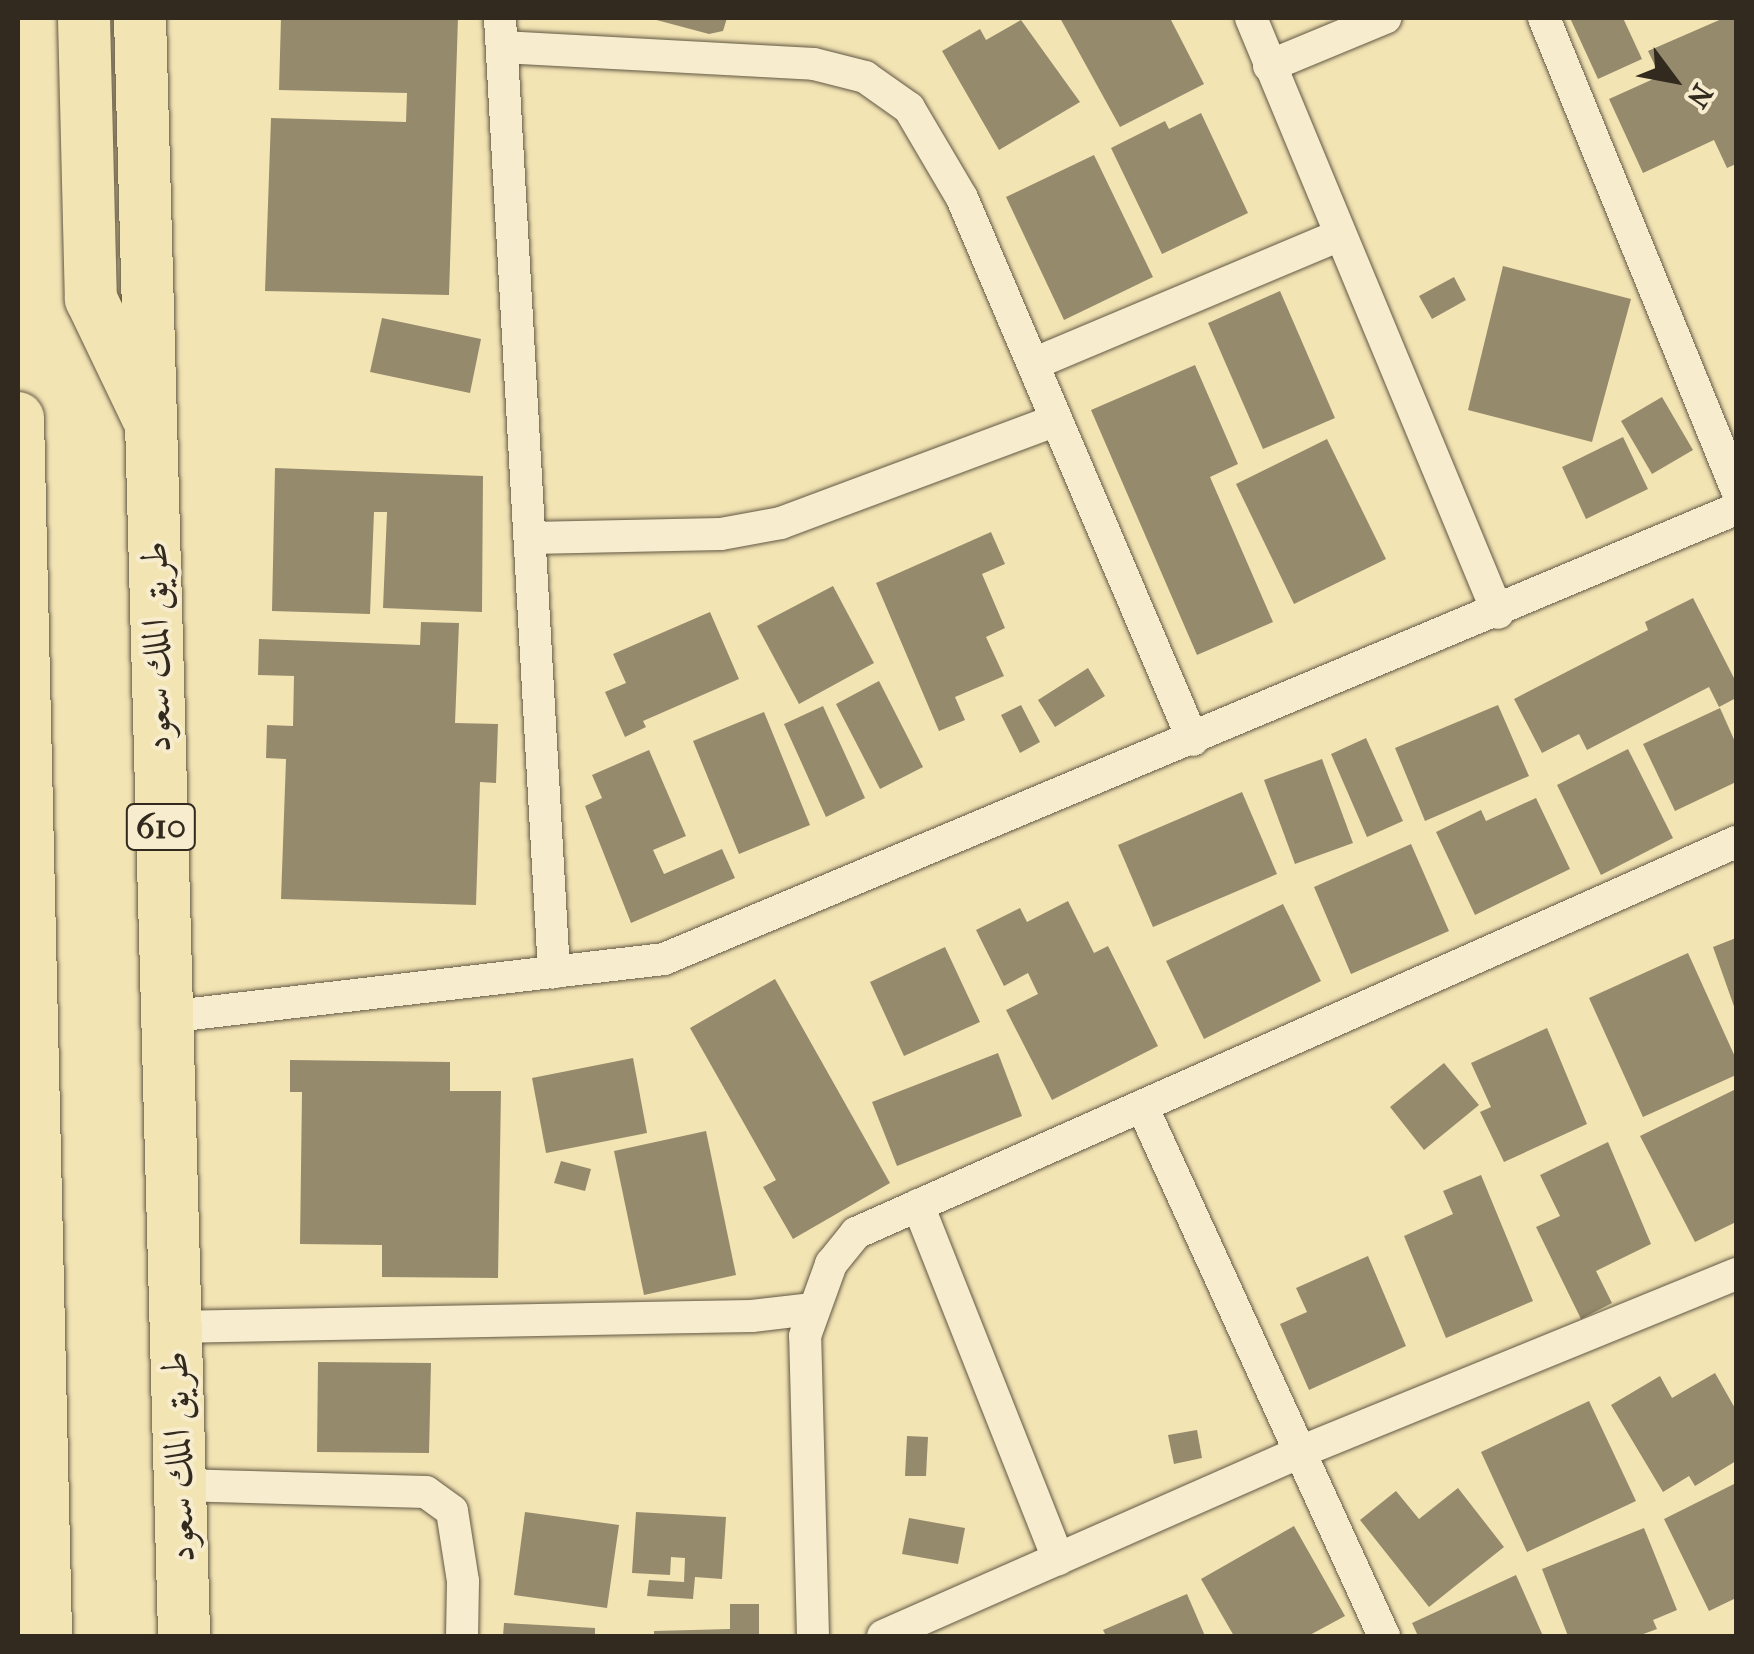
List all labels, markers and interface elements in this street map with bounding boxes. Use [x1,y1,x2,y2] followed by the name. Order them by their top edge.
[1624,30,1724,130] north arrow
[1680,78,1719,114] text: N
[131,541,181,753] street label: طريق الملك سعود
[124,797,198,857] road number: 610
[152,1350,204,1564] street label: طريق الملك سعود

